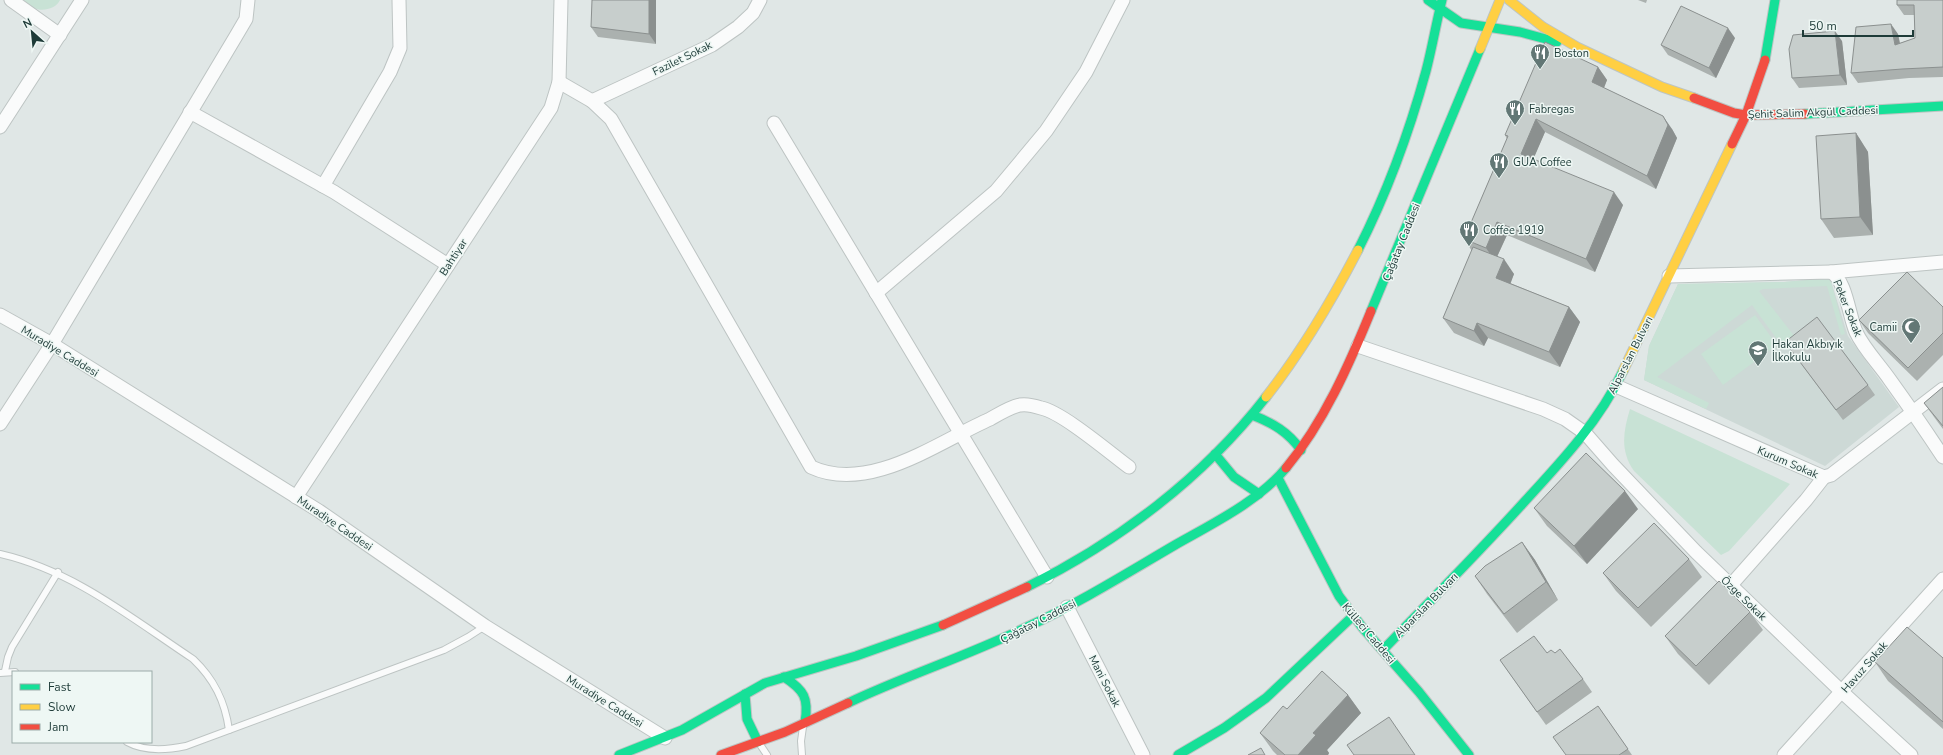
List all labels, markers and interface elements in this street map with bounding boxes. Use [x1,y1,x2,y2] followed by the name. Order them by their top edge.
[12,12,52,52] north arrow
[1803,12,1913,38] scale bar
[21,15,35,32] text: N
[1809,18,1837,34] text: 50 m
[650,37,715,79] street label: Fazilet Sokak
[1529,42,1551,70] restaurant icon: Boston
[1554,46,1589,61] place label: Boston
[1504,98,1526,126] restaurant icon: Fabregas
[1529,102,1574,117] place label: Fabregas
[1748,103,1878,122] street label: Şehit Salim Akgül Caddesi
[1488,151,1510,179] restaurant icon: GUA Coffee
[1513,155,1572,170] place label: GUA Coffee
[1379,201,1424,283] street label: Çağatay Caddesi
[1458,219,1480,247] restaurant icon: Coffee 1919
[1483,223,1544,238] place label: Coffee 1919
[436,236,471,279] street label: Bahtiyar
[1829,277,1866,339] street label: Peker Sokak
[1604,314,1657,397] street label: Alparslan Bulvarı
[1900,316,1922,344] mosque icon: Camii
[1869,320,1897,335] place label: Camii
[18,322,101,381] street label: Muradiye Caddesi
[1772,337,1843,365] place label: Hakan Akbıyık İlkokulu
[1747,339,1769,367] school or university icon: Hakan Akbıyık İlkokulu
[1755,443,1821,482] street label: Kurum Sokak
[294,493,375,554] street label: Muradiye Caddesi
[1391,569,1461,641] street label: Alparslan Bulvarı
[1718,573,1770,624] street label: Özge Sokak
[998,596,1079,647] street label: Çağatay Caddesi
[1339,600,1399,667] street label: Külleci Caddesi
[1838,638,1891,696] street label: Havuz Sokak
[1085,653,1124,710] street label: Mani Sokak
[12,671,152,743] legend
[563,672,646,731] street label: Muradiye Caddesi
[48,679,71,695] text: Fast
[48,699,76,715] text: Slow
[47,719,69,735] text: Jam

